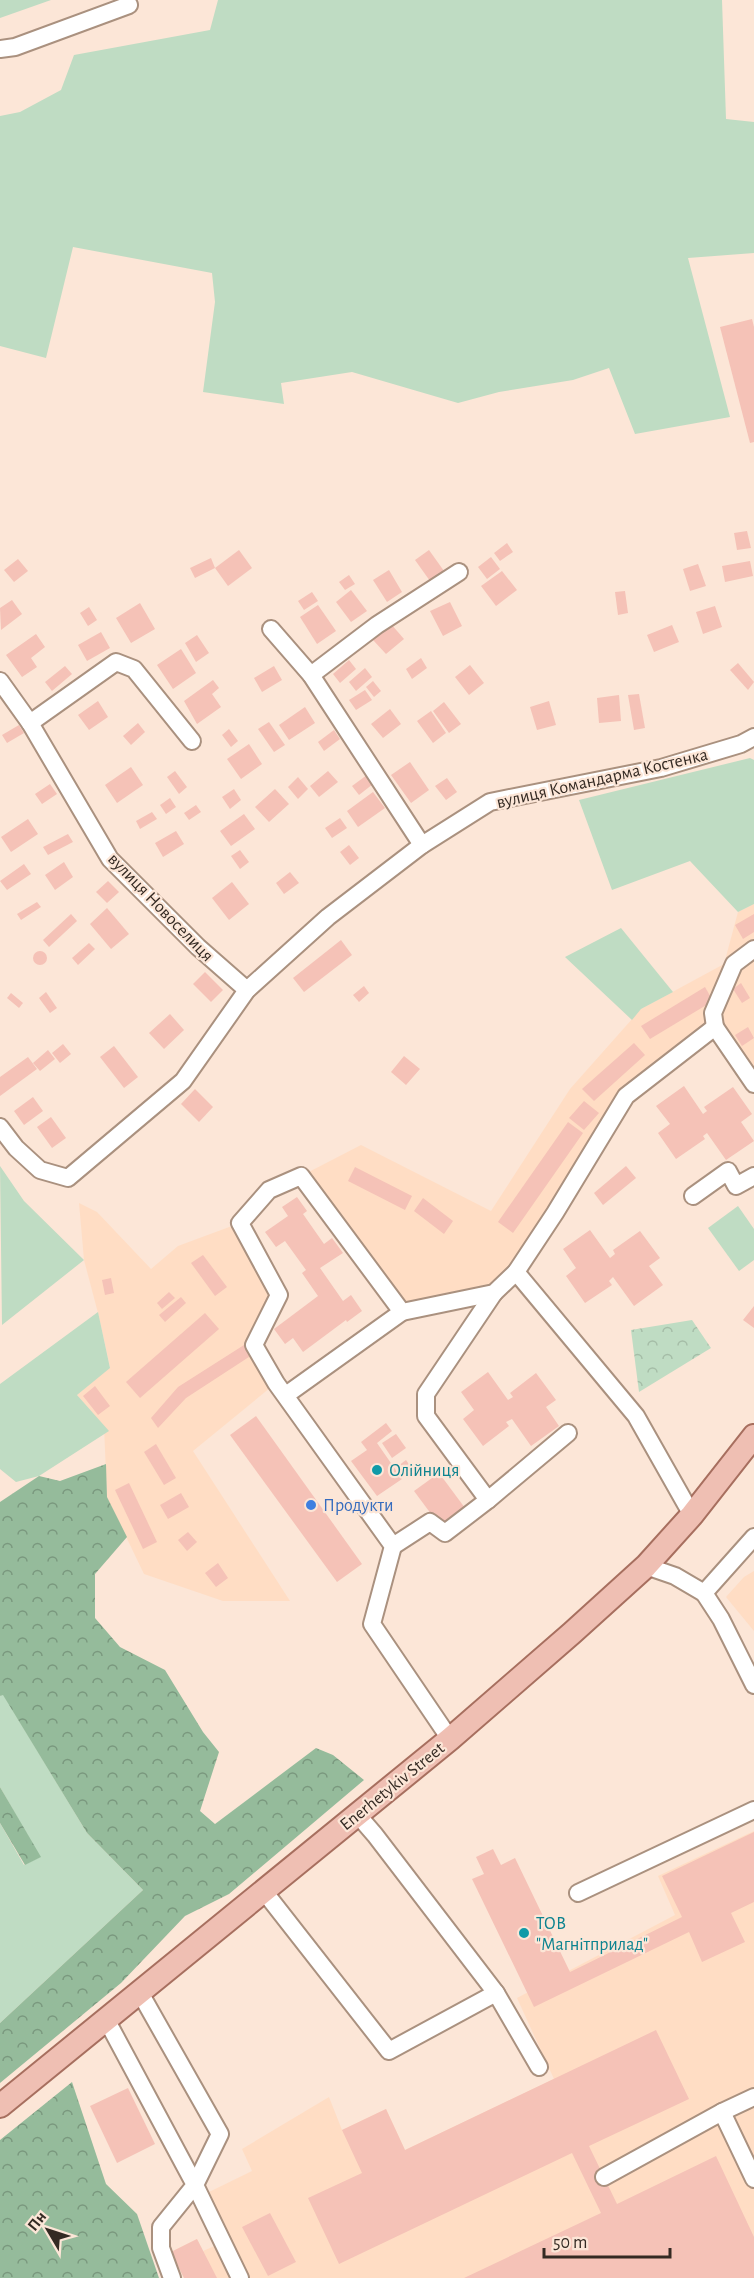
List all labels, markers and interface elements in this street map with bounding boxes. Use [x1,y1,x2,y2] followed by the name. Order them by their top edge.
[495,746,710,812] street label: вулиця Командарма Костенка
[104,850,217,965] street label: вулиця Новоселиця
[389,1462,459,1480] place label: Олійниця
[370,1463,384,1477] marker: Олійниця
[323,1497,393,1515] place label: Продукти
[304,1498,318,1512] marker: Продукти
[337,1739,448,1834] street label: Enerhetykiv Street
[536,1915,648,1954] place label: ТОВ "Магнітприлад"
[517,1926,531,1940] marker: ТОВ "Магнітприлад"
[18,2200,78,2260] north arrow
[25,2209,49,2234] text: Пн
[544,2221,670,2259] scale bar
[553,2234,587,2252] text: 50 m

